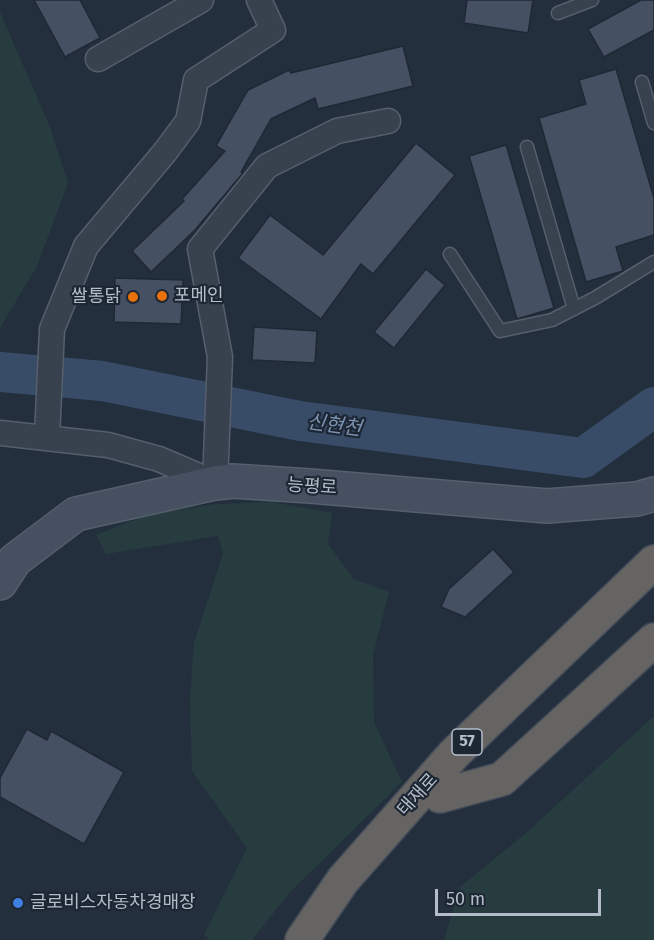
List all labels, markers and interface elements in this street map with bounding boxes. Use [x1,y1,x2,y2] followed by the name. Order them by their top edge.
[174,285,224,307] place label: 포메인
[71,286,121,308] place label: 쌀통닭
[155,289,169,303] marker: 포메인
[126,290,140,304] marker: 쌀통닭
[305,410,363,442] water label: 신현천
[286,474,338,500] street label: 능평로
[452,729,482,755] road number: 57
[393,769,443,821] street label: 태재로
[438,877,604,915] scale bar
[446,888,485,910] text: 50 m
[30,892,196,914] place label: 글로비스자동차경매장
[11,896,25,910] marker: 글로비스자동차경매장

